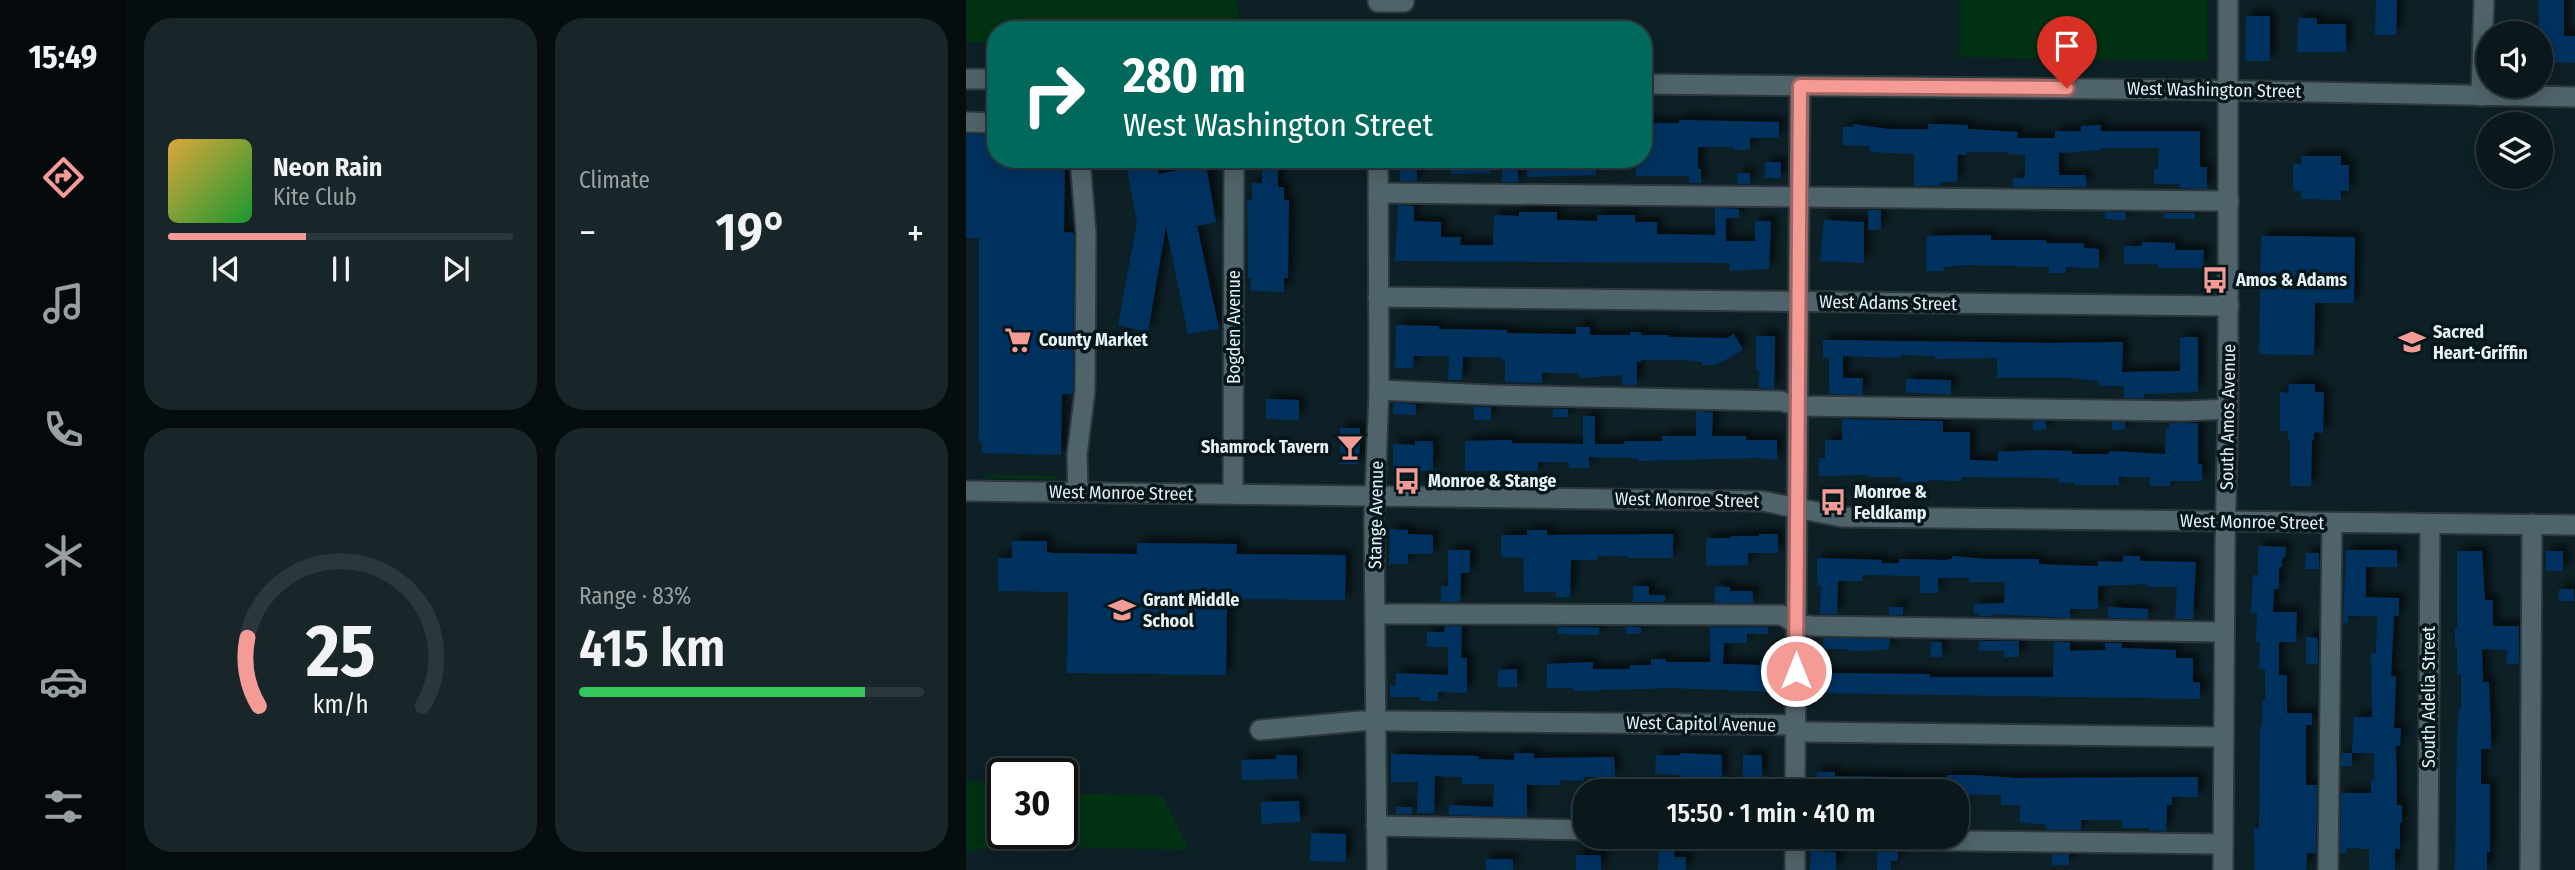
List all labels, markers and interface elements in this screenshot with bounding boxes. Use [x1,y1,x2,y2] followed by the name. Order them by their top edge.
[2037,16,2097,88] pin
[2476,21,2553,189] map controls
[2476,21,2553,98] button: sound
[2048,27,2086,65] icon: arrive
[29,38,97,76] text: 15:49
[1123,46,1246,105] text: 280 m
[1008,49,1099,140] icon: right
[2127,77,2301,103] street label: West Washington Street
[1123,106,1433,144] text: West Washington Street
[2476,112,2553,189] button: layers
[273,152,382,183] text: Neon Rain
[39,153,88,202] icon: directions
[579,166,650,194] text: Climate
[273,183,357,211] text: Kite Club
[715,201,788,264] text: 19°
[579,210,596,256] text: −
[907,210,924,256] text: +
[207,250,245,288] icon: previous
[322,250,360,288] icon: pause
[437,250,475,288] icon: next
[2200,265,2230,295] bus stop icon: Amos & Adams
[2235,269,2347,291] place label: Amos & Adams
[1223,270,1245,384] street label: Bogden Avenue
[39,279,88,328] icon: music
[1819,291,1957,315] street label: West Adams Street
[2433,321,2528,364] place label: Sacred Heart-Griffin
[1003,325,1033,355] supermarket icon: County Market
[2397,327,2427,357] school or university icon: Sacred Heart-Griffin
[1039,329,1149,351] place label: County Market
[2216,344,2240,490] street label: South Amos Avenue
[39,405,88,454] icon: phone
[1335,432,1365,462] bar icon: Shamrock Tavern
[1201,436,1329,458] place label: Shamrock Tavern
[1364,461,1388,569] street label: Stange Avenue
[1392,466,1422,496] bus stop icon: Monroe & Stange
[1428,470,1556,492] place label: Monroe & Stange
[1049,481,1193,505] street label: West Monroe Street
[1854,481,1928,524] place label: Monroe & Feldkamp
[1818,487,1848,517] bus stop icon: Monroe & Feldkamp
[1615,488,1759,512] street label: West Monroe Street
[2180,510,2324,534] street label: West Monroe Street
[39,531,88,580] icon: climate
[579,582,691,610] text: Range · 83%
[1143,589,1239,632] place label: Grant Middle School
[1107,595,1137,625] school or university icon: Grant Middle School
[305,608,375,695] text: 25
[579,617,726,680] text: 415 km
[2418,626,2440,768] street label: South Adelia Street
[1759,634,1833,708] position arrow
[39,657,88,706] icon: car
[313,690,368,720] text: km/h
[1626,712,1776,736] street label: West Capitol Avenue
[987,758,1078,849] speed limit sign: 30
[39,782,88,831] icon: filters
[1667,798,1875,829] text: 15:50 · 1 min · 410 m

